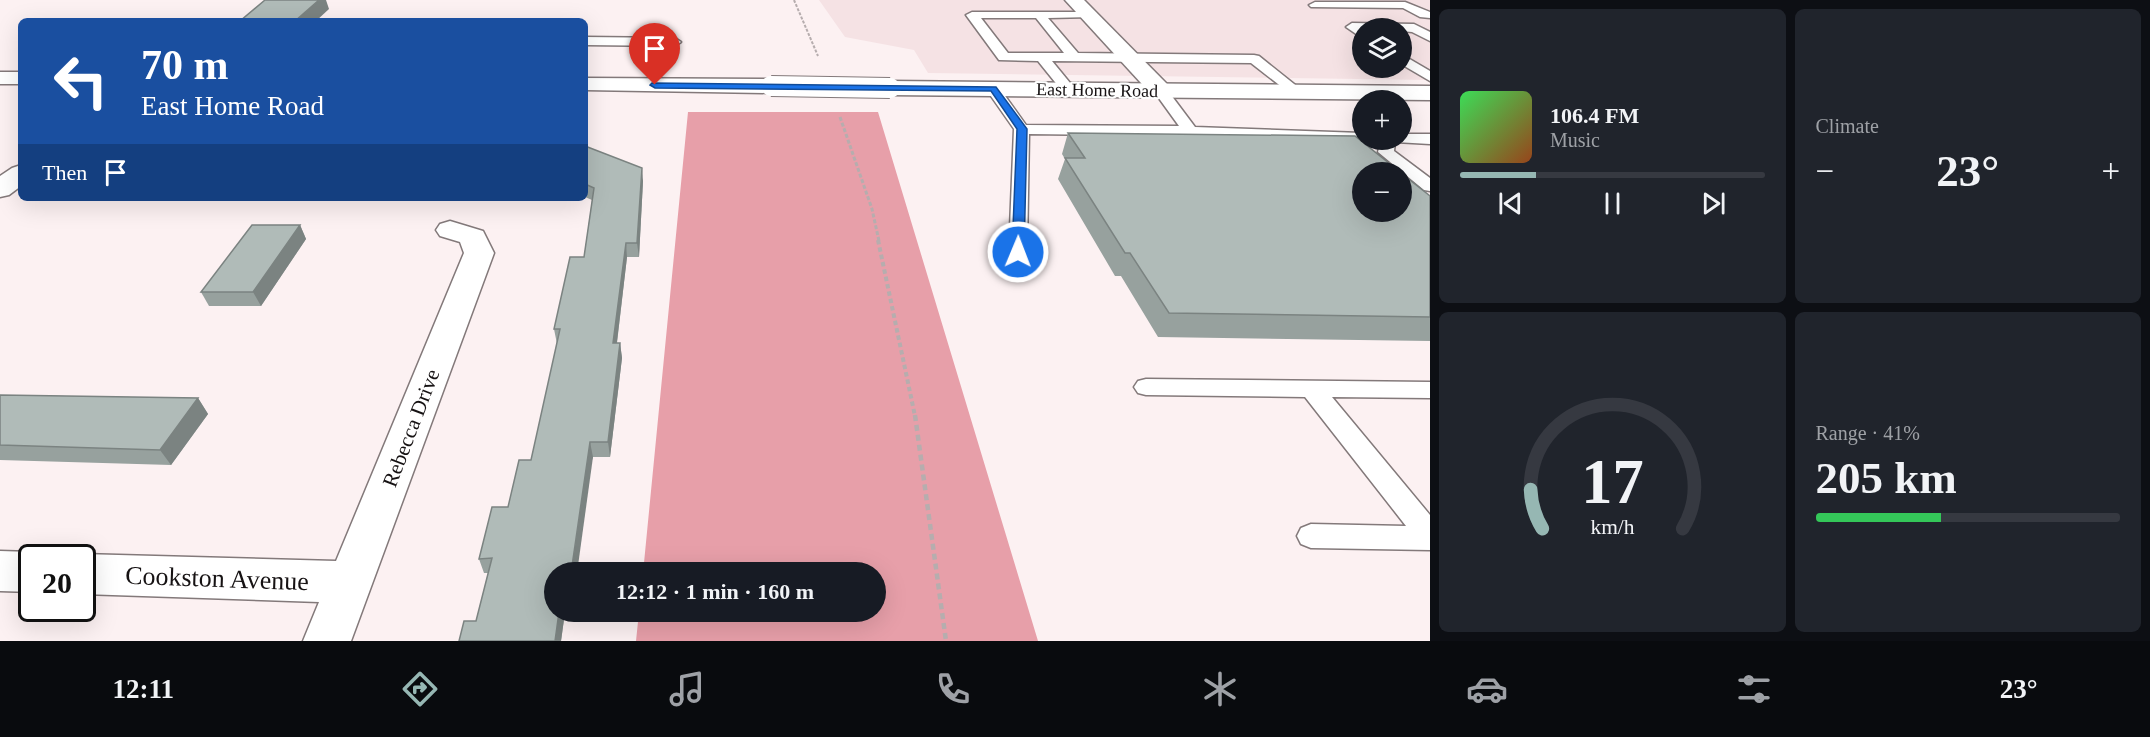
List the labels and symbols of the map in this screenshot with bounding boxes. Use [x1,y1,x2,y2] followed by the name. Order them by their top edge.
[629,23,680,85] pin
[1036,79,1158,101] street label: East Home Road
[986,220,1050,284] position arrow
[378,366,444,490] street label: Rebecca Drive
[18,544,96,622] speed limit sign: 20
[125,561,309,596] street label: Cookston Avenue

